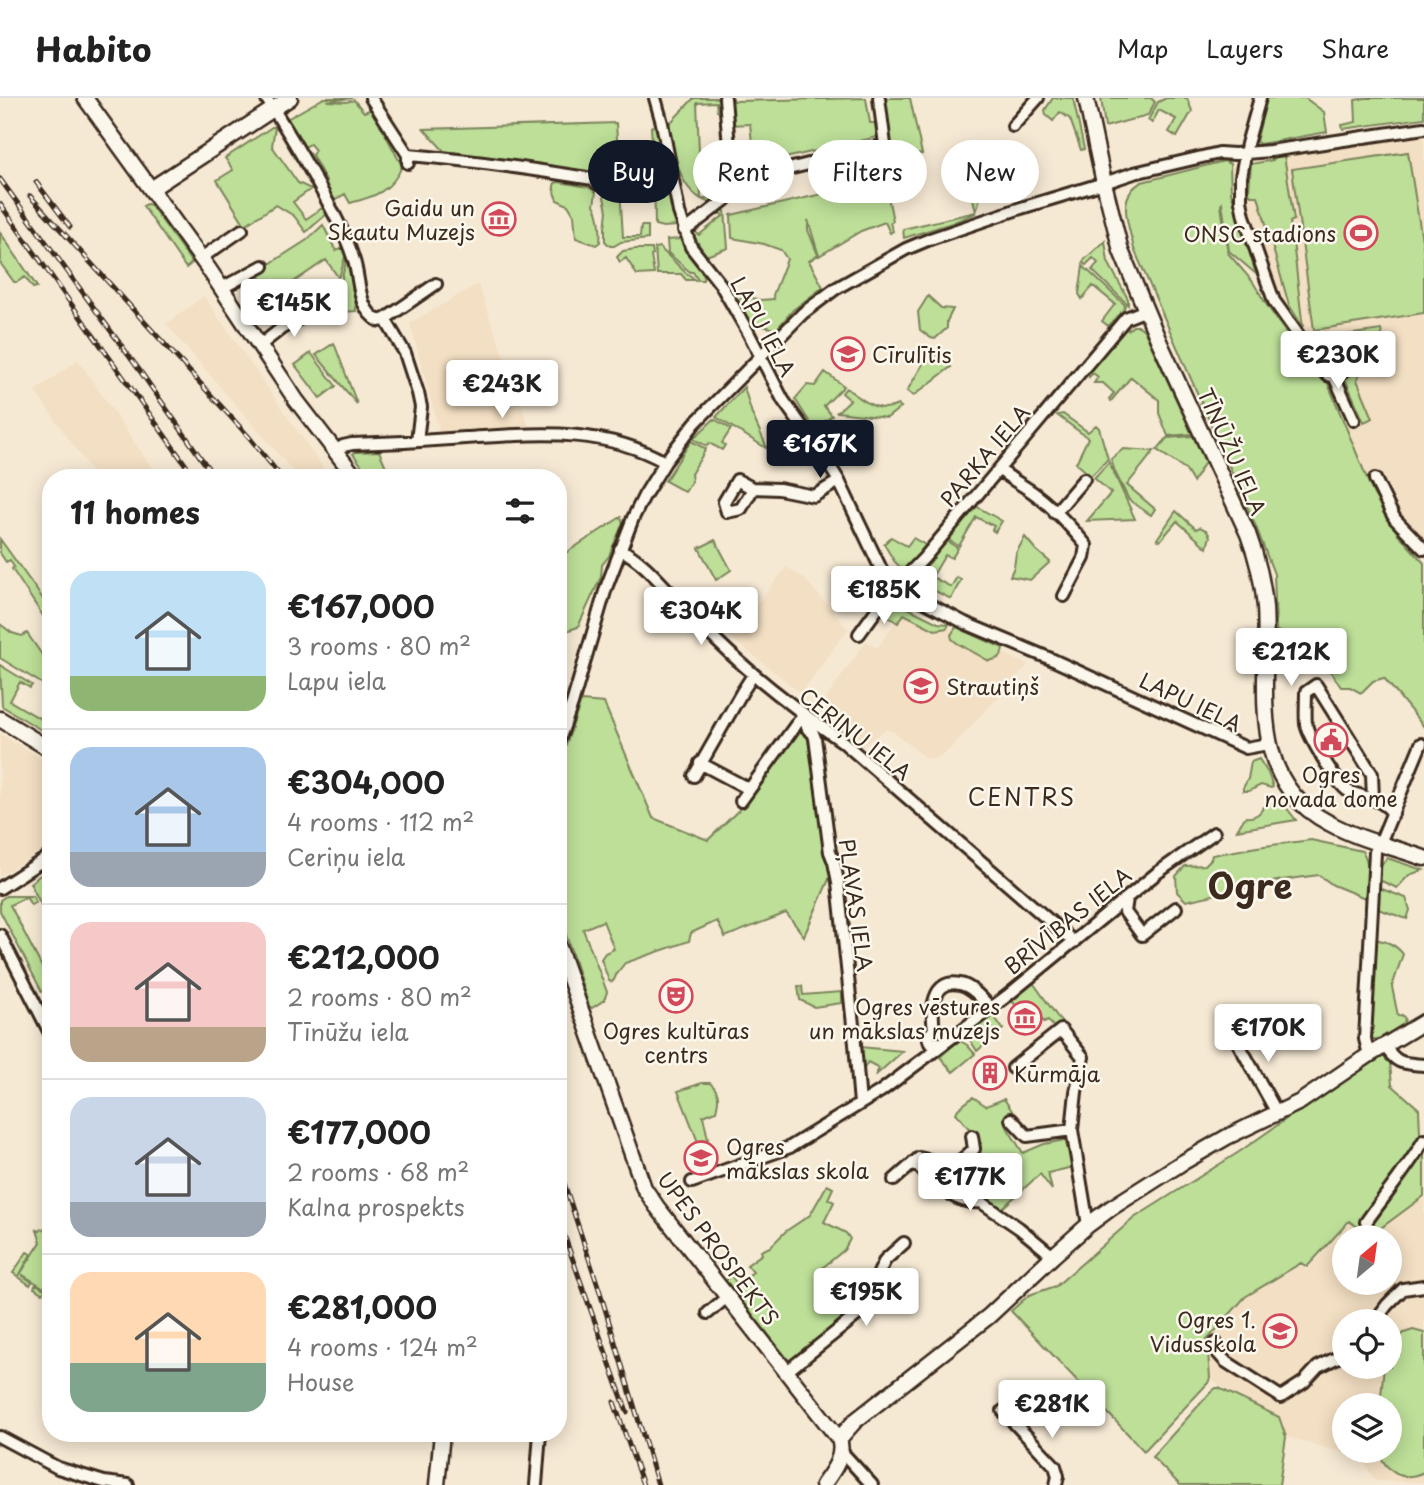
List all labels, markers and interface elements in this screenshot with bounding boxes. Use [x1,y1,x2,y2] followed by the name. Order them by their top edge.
[35,23,151,73] text: Habito
[1117,30,1168,66] text: Map
[1206,30,1283,66] text: Layers
[1321,30,1389,66] text: Share
[588,140,679,203] chip: Buy
[693,140,794,203] chip: Rent
[808,140,927,203] chip: Filters
[941,140,1039,203] chip: New
[327,191,475,247] place label: Gaidu un Skautu Muzejs
[480,200,518,238] museum icon: Gaidu un Skautu Muzejs
[1342,214,1380,252] sports icon: ONSC stadions
[1183,217,1336,249] place label: ONSC stadions
[723,270,805,382] street label: LAPU IELA
[245,280,343,339] pin: €145K
[257,284,331,319] text: €145K
[1289,331,1387,391] pin: €230K
[829,335,867,373] school or university icon: Cīrulītis
[1297,336,1379,371] text: €230K
[872,338,951,370] place label: Cīrulītis
[453,360,551,420] pin: €243K
[462,365,542,400] text: €243K
[1191,382,1275,520] street label: TĪNŪŽU IELA
[932,397,1037,513] street label: PARKA IELA
[771,420,869,480] pin: €167K
[783,425,857,460] text: €167K
[70,489,200,534] text: 11 homes
[501,492,539,530] icon: filters
[835,566,933,626] pin: €185K
[847,571,921,606] text: €185K
[287,583,435,628] text: €167,000
[652,588,750,647] pin: €304K
[660,592,742,627] text: €304K
[126,599,210,683] icon: home
[287,628,471,663] text: 3 rooms · 80 m²
[1242,628,1340,688] pin: €212K
[1252,633,1330,668] text: €212K
[287,663,386,698] text: Lapu iela
[1134,663,1248,739] street label: LAPU IELA
[902,667,940,705] school or university icon: Strautiņš
[946,670,1039,702] place label: Strautiņš
[793,679,919,787] street label: CERIŅU IELA
[1312,721,1350,759] public building icon: Ogres novada dome
[1264,758,1398,814] place label: Ogres novada dome
[287,759,445,804] text: €304,000
[126,775,210,859] icon: home
[968,779,1076,814] district label: CENTRS
[287,804,474,839] text: 4 rooms · 112 m²
[832,836,882,974] street label: PĻAVAS IELA
[287,839,405,874] text: Ceriņu iela
[1208,858,1292,911] district label: Ogre
[997,859,1137,981] street label: BRĪVĪBAS IELA
[287,934,440,979] text: €212,000
[126,950,210,1034] icon: home
[657,977,695,1015] theatre icon: Ogres kultūras centrs
[287,979,472,1014] text: 2 rooms · 80 m²
[809,990,1000,1046] place label: Ogres vēstures un mākslas muzejs
[1006,999,1044,1037] museum icon: Ogres vēstures un mākslas muzejs
[1219,1004,1317,1064] pin: €170K
[1231,1009,1305,1044] text: €170K
[287,1014,409,1049] text: Tīnūžu iela
[603,1014,749,1070] place label: Ogres kultūras centrs
[971,1054,1009,1092] building icon: Kūrmāja
[1014,1057,1101,1089] place label: Kūrmāja
[287,1109,431,1154] text: €177,000
[126,1125,210,1209] icon: home
[726,1130,869,1186] place label: Ogres mākslas skola
[682,1139,720,1177] school or university icon: Ogres mākslas skola
[287,1154,469,1189] text: 2 rooms · 68 m²
[921,1154,1019,1213] pin: €177K
[934,1158,1006,1193] text: €177K
[650,1164,788,1332] street label: UPES PROSPEKTS
[287,1189,465,1224] text: Kalna prospekts
[1332,1225,1402,1295] north arrow
[1332,1225,1402,1463] map controls
[817,1268,915,1328] pin: €195K
[830,1273,902,1308] text: €195K
[287,1284,437,1329] text: €281,000
[126,1300,210,1384] icon: home
[1150,1303,1256,1359] place label: Ogres 1. Vidusskola
[1332,1309,1402,1379] button: locate
[1261,1312,1299,1350] school or university icon: Ogres 1. Vidusskola
[287,1329,478,1364] text: 4 rooms · 124 m²
[287,1364,354,1399] text: House
[1003,1380,1101,1440] pin: €281K
[1014,1385,1090,1420] text: €281K
[1332,1393,1402,1463] button: layers

